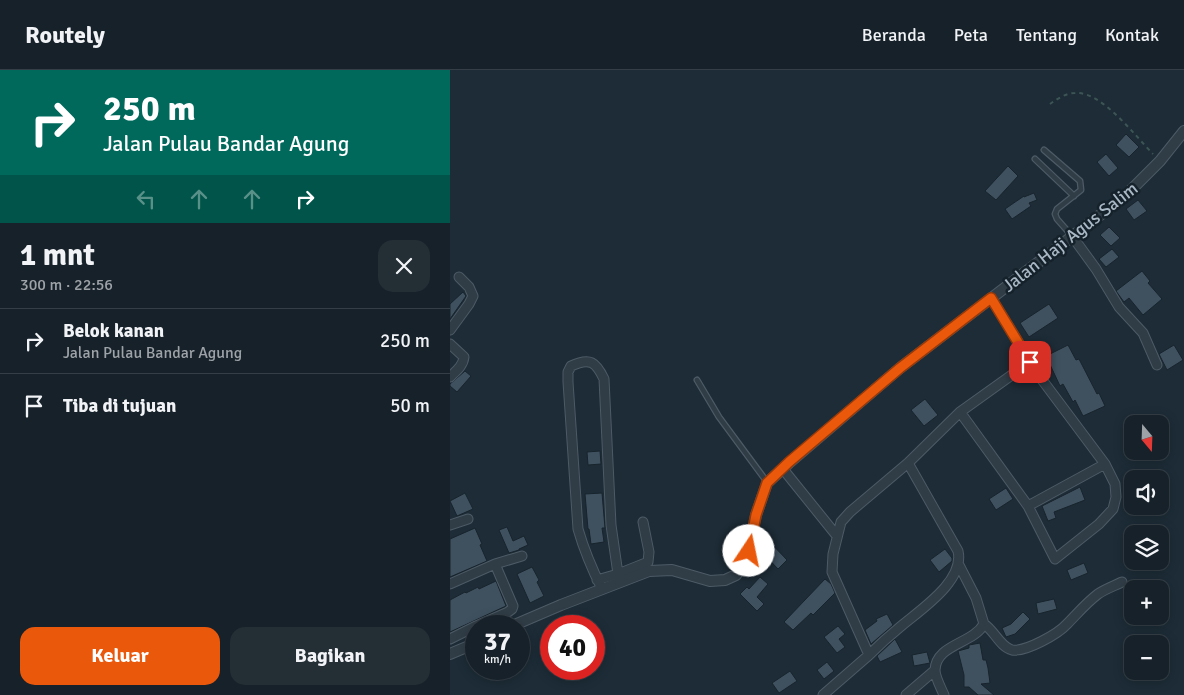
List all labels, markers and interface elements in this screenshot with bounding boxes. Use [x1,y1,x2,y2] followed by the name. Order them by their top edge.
[25,20,105,50] text: Routely
[862,24,926,46] text: Beranda
[954,24,988,46] text: Peta
[1016,24,1077,46] text: Tentang
[1105,24,1159,46] text: Kontak
[103,87,196,130] text: 250 m
[20,90,85,155] icon: right
[103,130,349,157] text: Jalan Pulau Bandar Agung
[998,177,1142,297] street label: Jalan Haji Agus Salim
[132,185,160,213] icon: left
[185,185,213,213] icon: ahead
[238,185,266,213] icon: ahead
[291,185,319,213] icon: right
[20,237,95,274] text: 1 mnt
[378,240,430,292] button: close
[20,275,113,295] text: 300 m · 22:56
[63,319,164,343] text: Belok kanan
[20,327,48,355] icon: right
[380,329,430,353] text: 250 m
[1009,341,1051,383] pin
[63,343,242,363] text: Jalan Pulau Bandar Agung
[1016,348,1044,376] icon: arrive
[20,392,48,420] icon: arrive
[63,394,176,418] text: Tiba di tujuan
[390,394,430,418] text: 50 m
[1124,415,1169,460] north arrow
[1124,415,1169,680] map controls
[1124,470,1169,515] button: sound
[722,524,774,576] position arrow
[1124,525,1169,570] button: layers
[1124,580,1169,625] button: +
[540,615,605,680] speed limit sign: 40
[484,626,511,657] text: 37
[20,627,220,685] button: Keluar
[230,627,430,685] button: Bagikan
[1124,635,1169,680] button: −
[484,652,511,667] text: km/h

